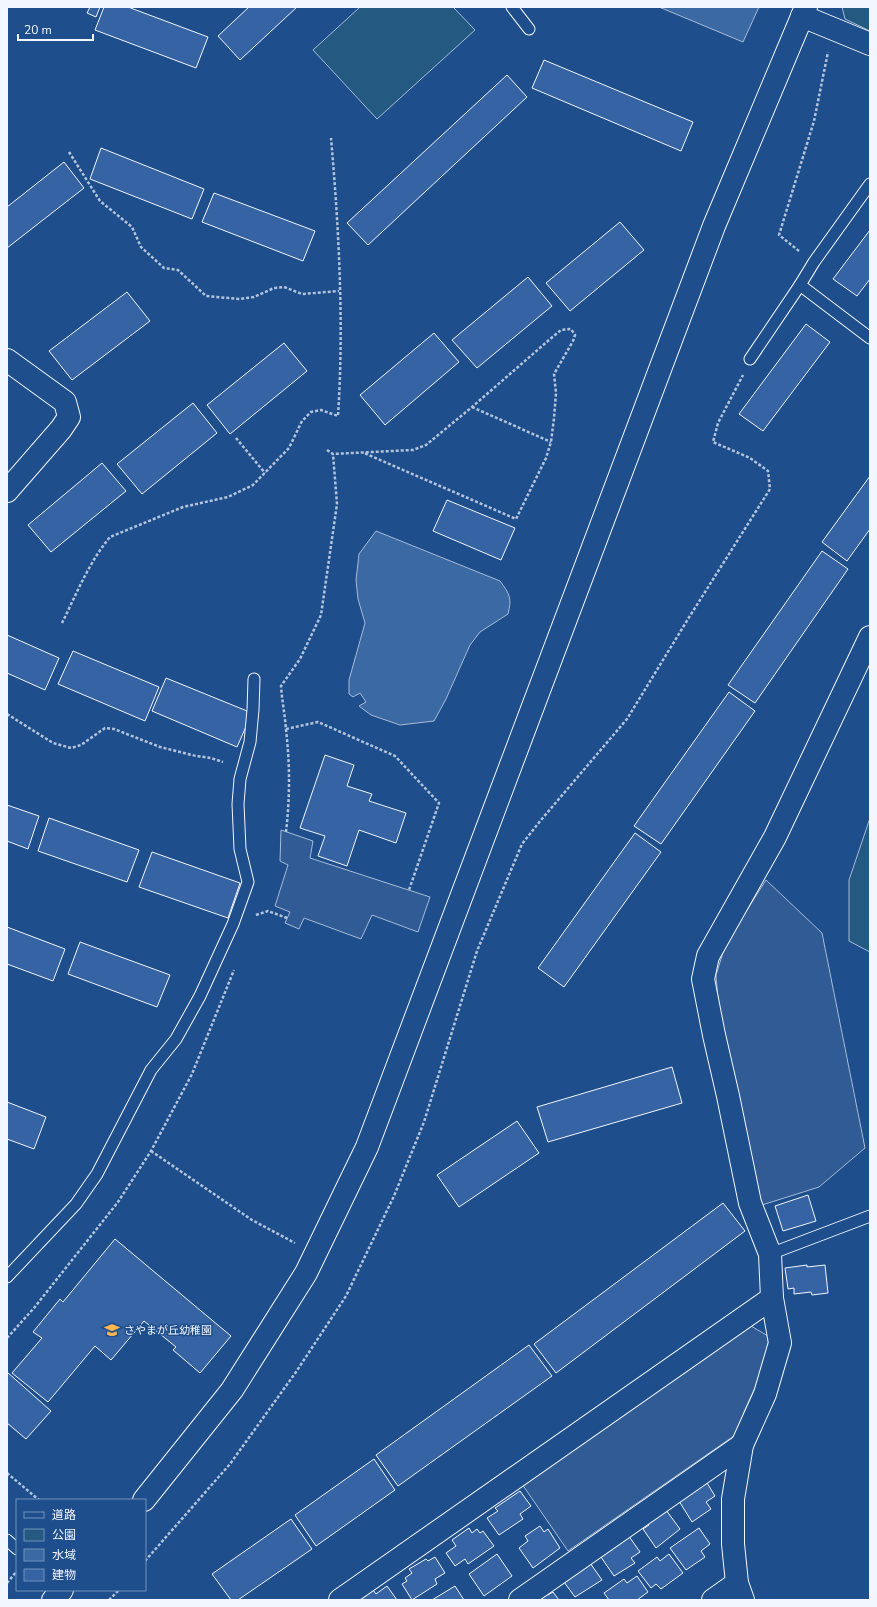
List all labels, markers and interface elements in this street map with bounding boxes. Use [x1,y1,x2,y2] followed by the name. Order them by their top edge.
[18,16,93,42] scale bar
[24,22,52,38] text: 20 m
[103,1321,121,1339] school or university icon: さやまが丘幼稚園
[124,1323,212,1338] place label: さやまが丘幼稚園
[16,1499,146,1591] legend
[52,1507,76,1523] text: 道路
[52,1527,76,1543] text: 公園
[52,1547,76,1563] text: 水域
[52,1567,76,1583] text: 建物

